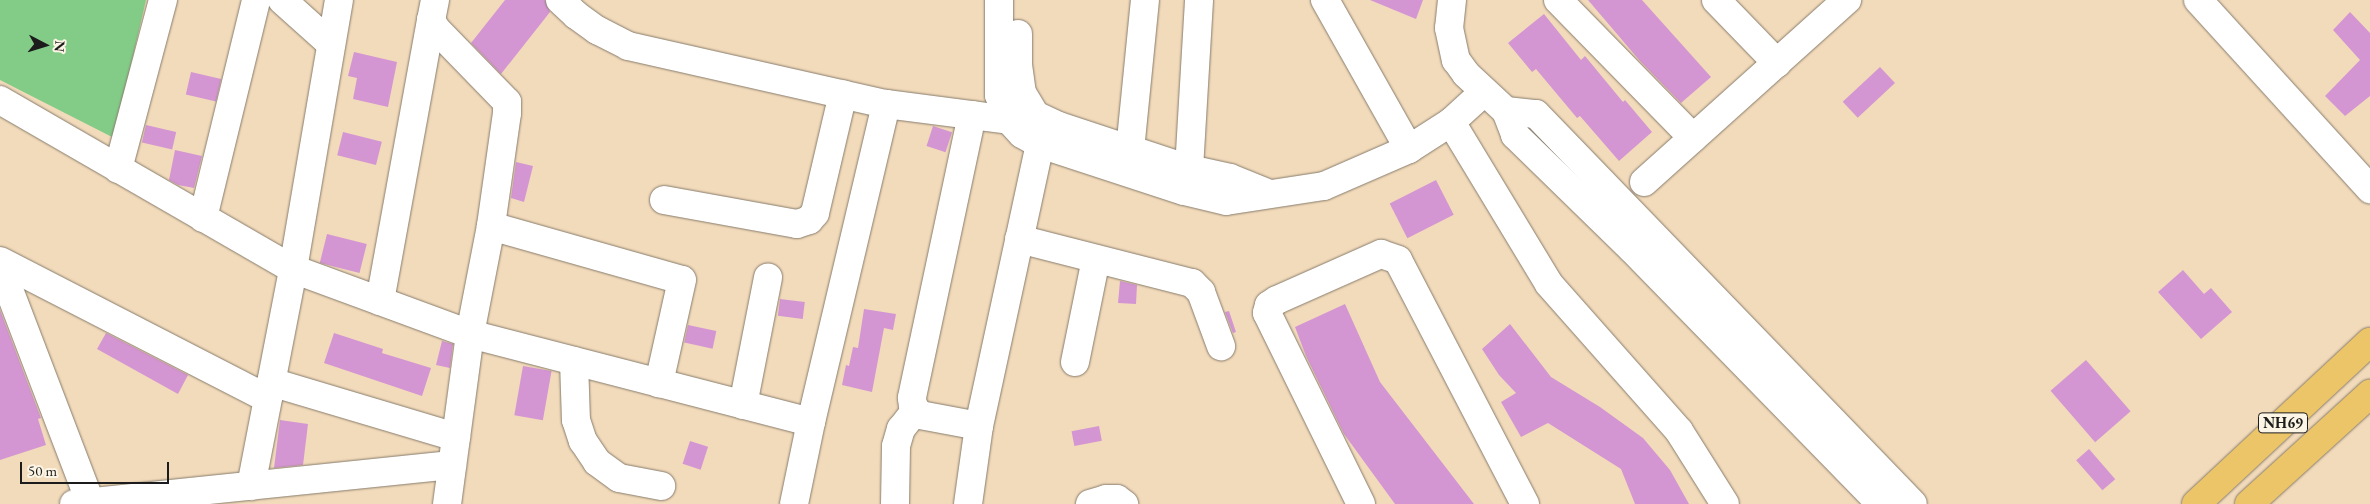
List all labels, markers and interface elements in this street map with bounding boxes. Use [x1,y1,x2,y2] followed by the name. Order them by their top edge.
[20,20,70,70] north arrow
[50,40,69,53] text: N
[2257,410,2309,436] road number: NH69
[22,452,171,484] scale bar
[28,461,57,480] text: 50 m

